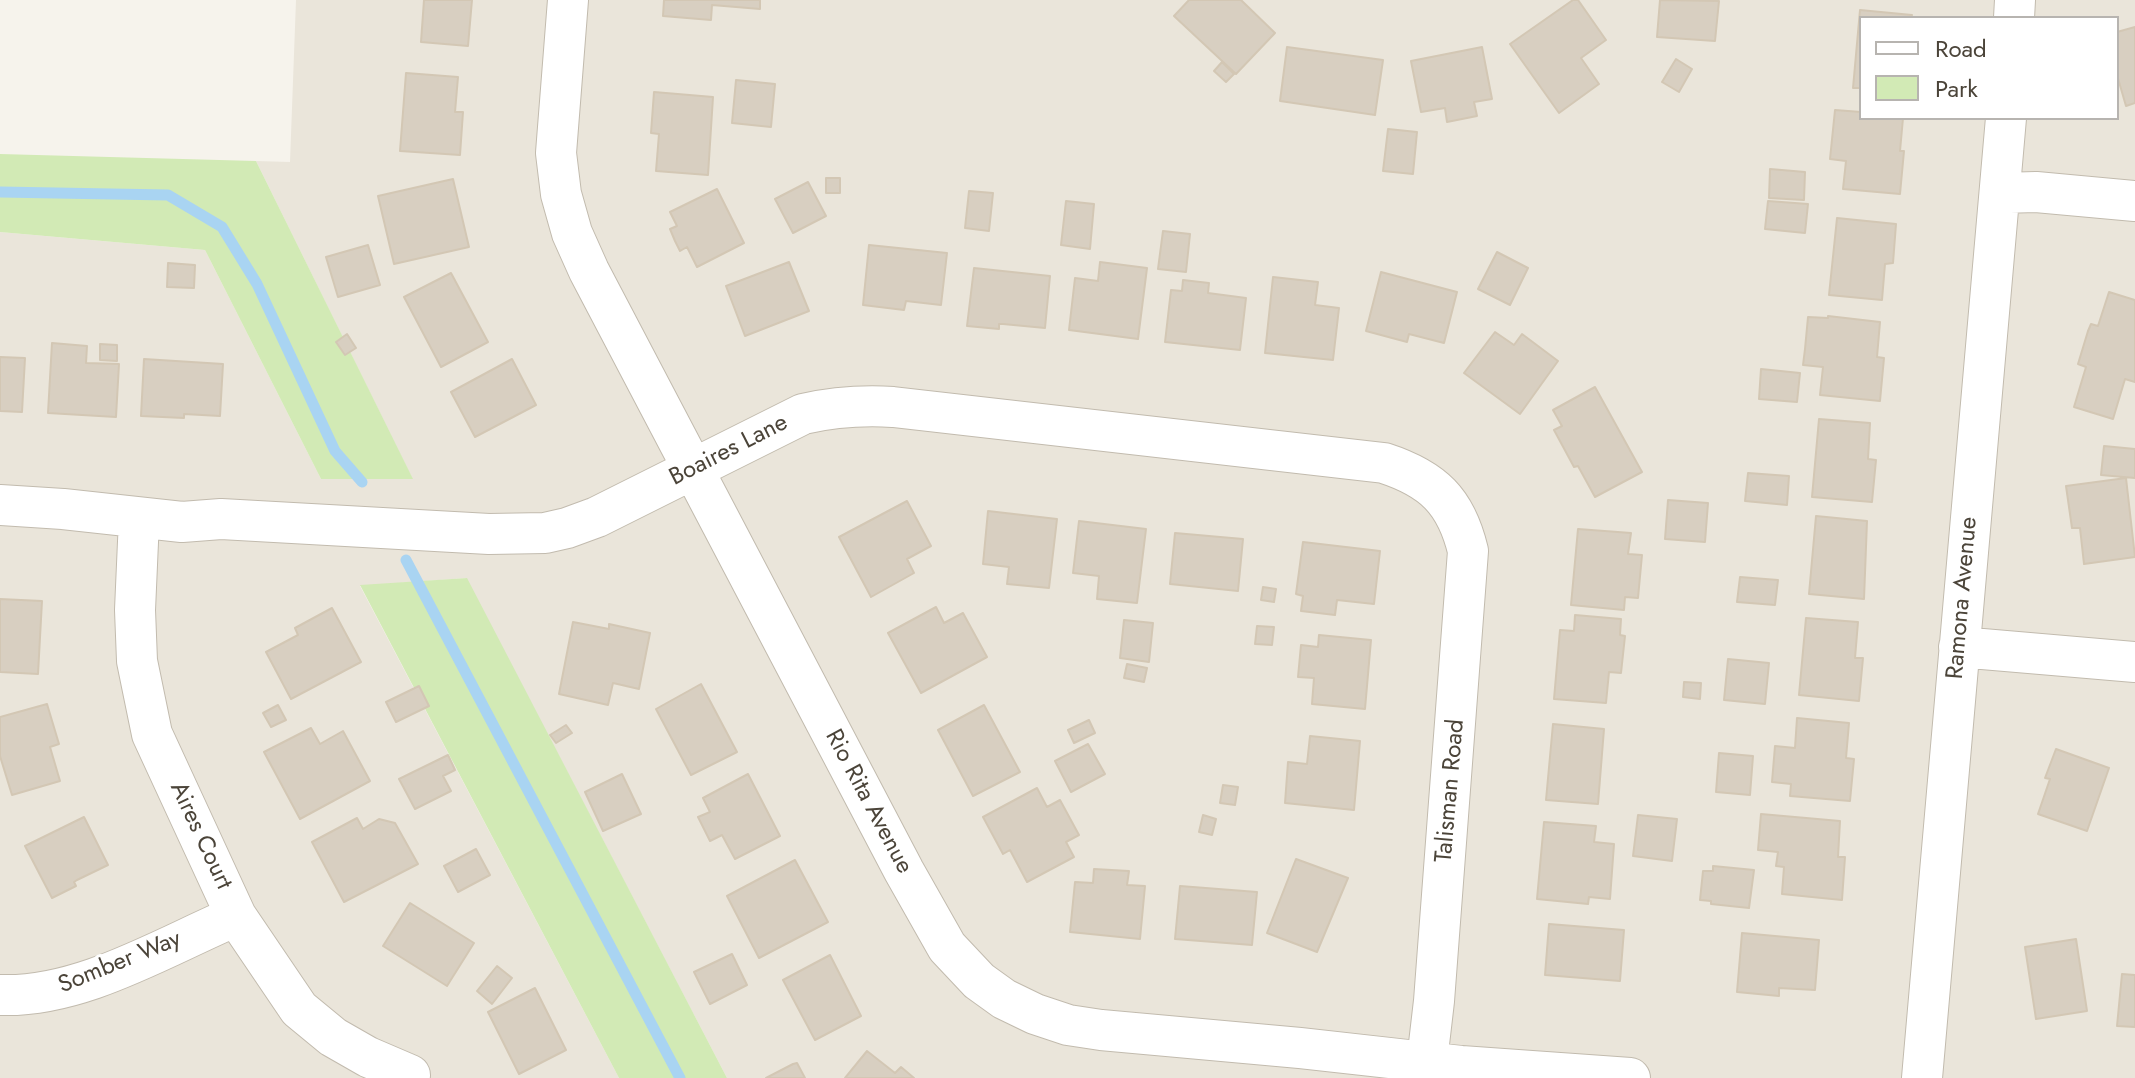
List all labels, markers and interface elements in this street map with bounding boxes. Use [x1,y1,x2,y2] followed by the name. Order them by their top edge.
[1859,16,2119,120] legend
[1935,31,1987,66] text: Road
[1935,71,1978,106] text: Park
[665,409,793,493] street label: Boaires Lane
[1942,516,1984,680] street label: Ramona Avenue
[1430,718,1472,864] street label: Talisman Road
[818,725,918,879] street label: Rio Rita Avenue
[163,778,237,894] street label: Aires Court
[54,925,186,1001] street label: Somber Way

